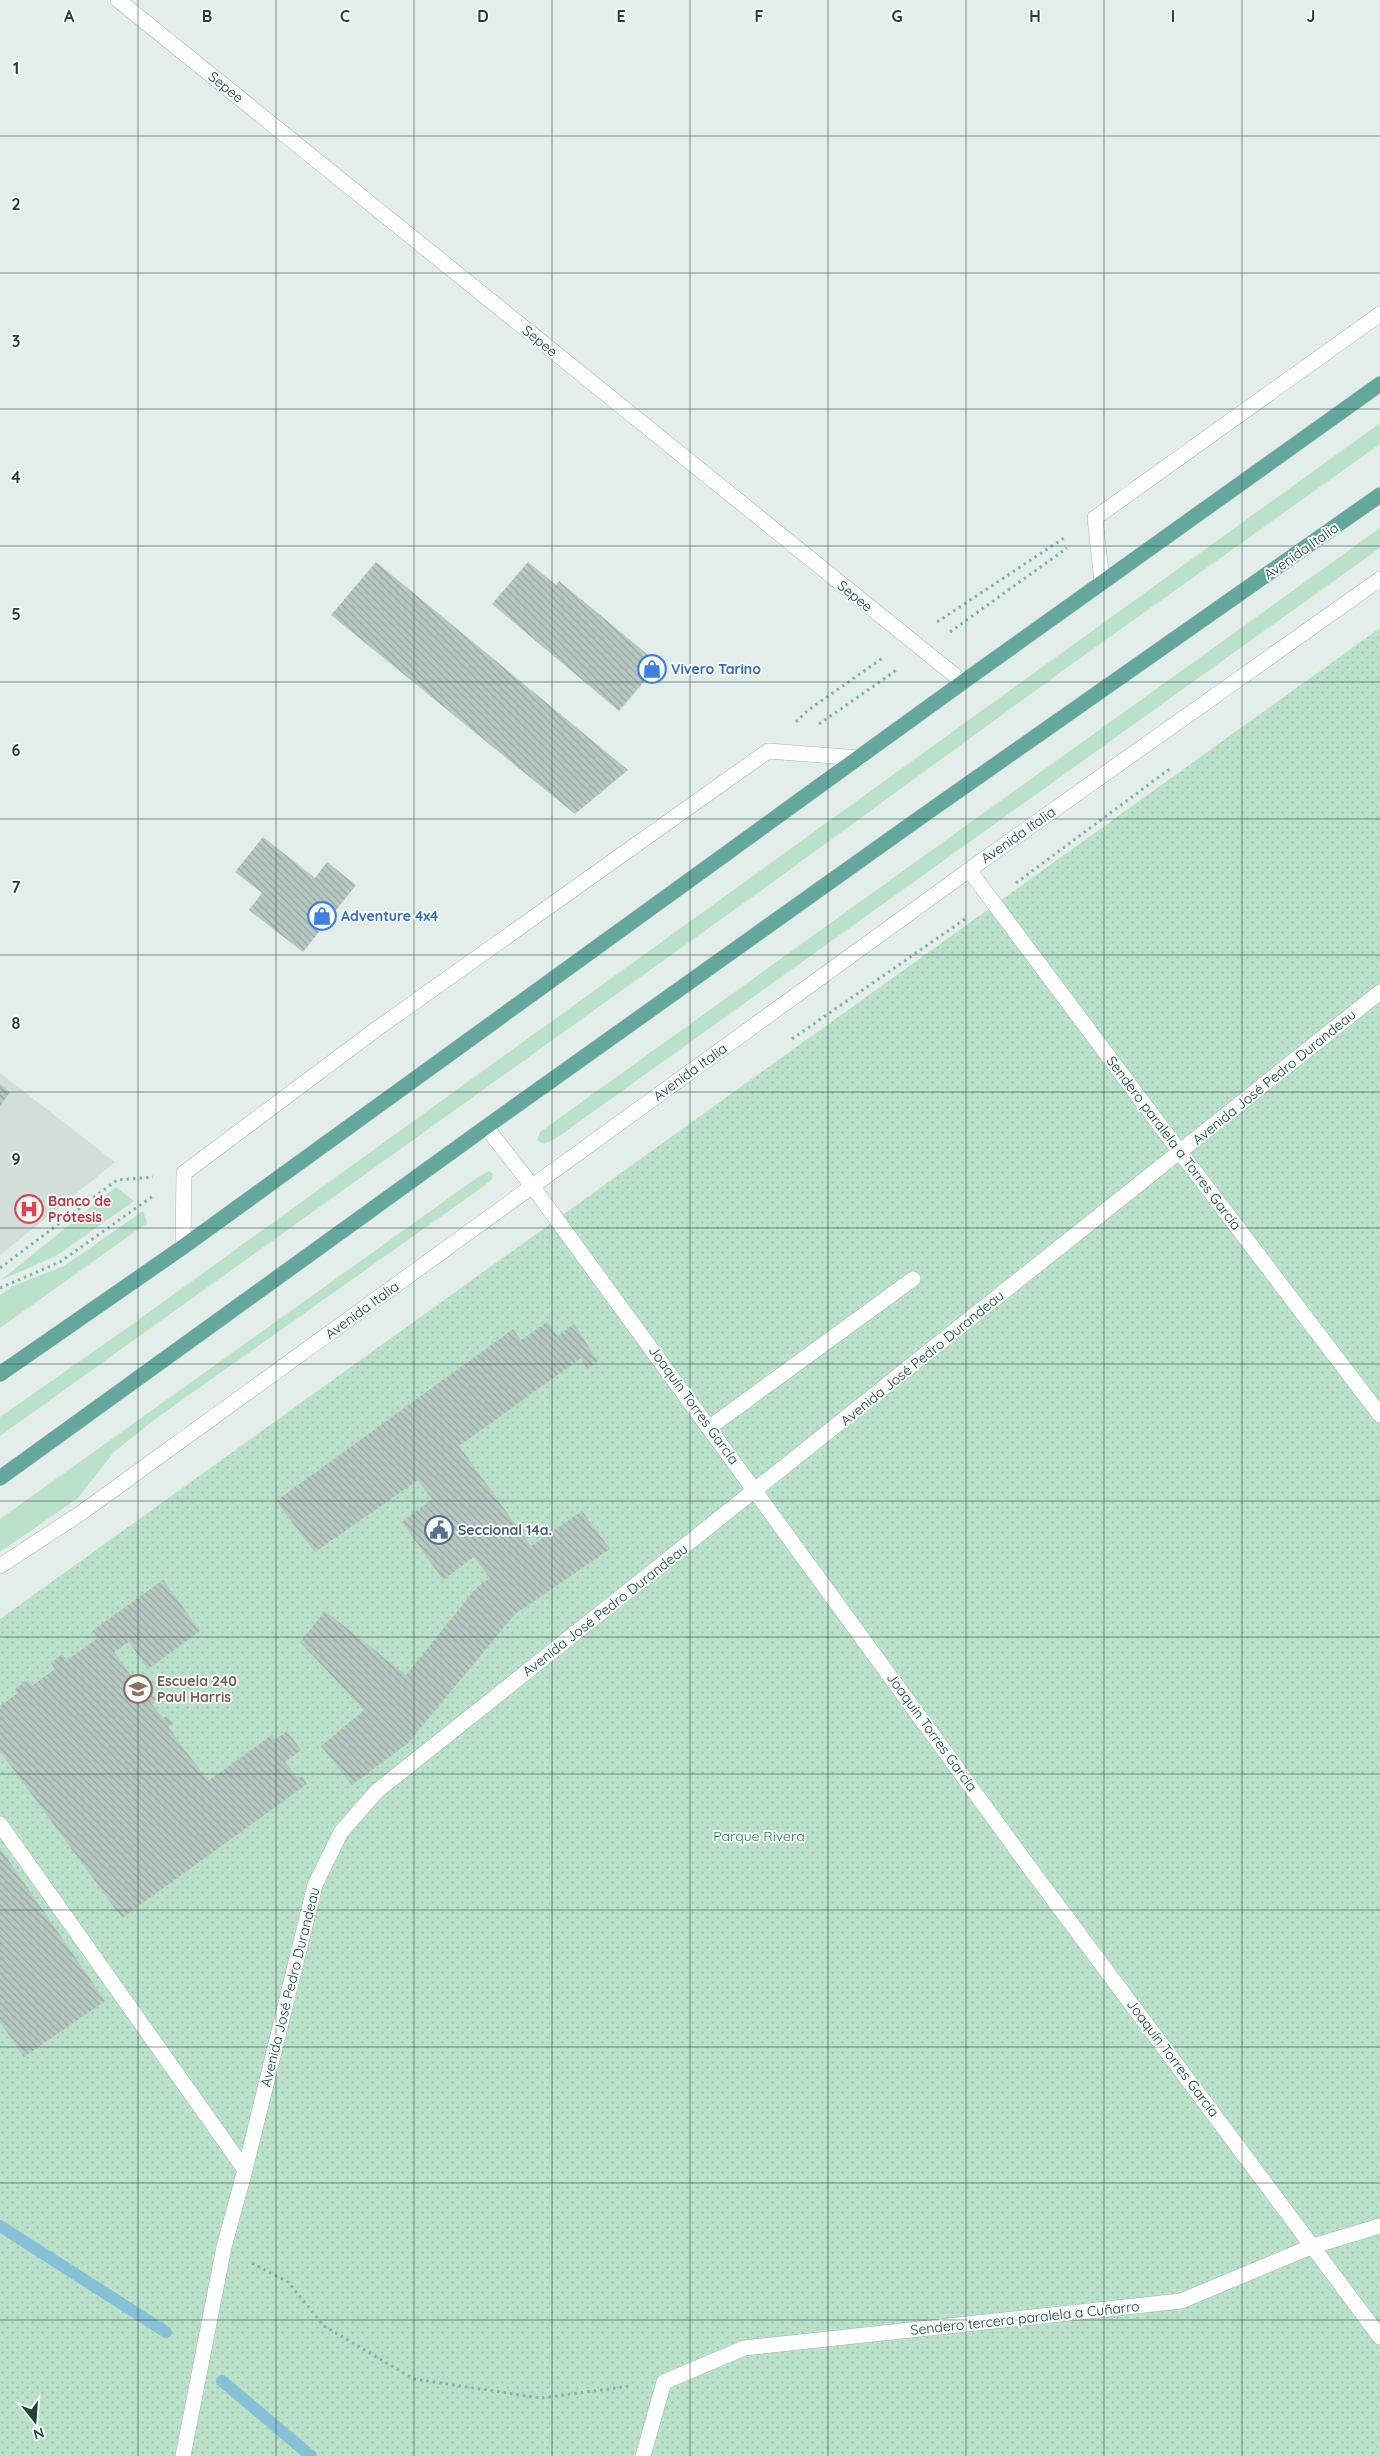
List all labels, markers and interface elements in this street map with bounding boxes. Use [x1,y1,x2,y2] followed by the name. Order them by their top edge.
[64,6,75,26] text: A
[202,6,212,26] text: B
[340,6,350,26] text: C
[477,6,489,26] text: D
[616,6,626,26] text: E
[755,6,764,26] text: F
[891,6,903,26] text: G
[1029,6,1041,26] text: H
[1171,6,1175,26] text: I
[1307,6,1315,26] text: J
[13,58,19,78] text: 1
[205,67,247,107] street label: Sepee
[11,194,21,214] text: 2
[519,321,561,361] street label: Sepee
[12,331,20,351] text: 3
[11,467,21,487] text: 4
[1260,519,1342,583] street label: Avenida Italia
[834,576,876,616] street label: Sepee
[11,604,21,624] text: 5
[637,654,667,684] shop icon: Vivero Tarino
[671,660,761,678] place label: Vivero Tarino
[12,740,21,760] text: 6
[977,803,1059,867] street label: Avenida Italia
[12,877,21,897] text: 7
[307,901,337,931] shop icon: Adventure 4x4
[341,907,438,925] place label: Adventure 4x4
[1189,1005,1359,1149] street label: Avenida José Pedro Durandeau
[12,1013,21,1033] text: 8
[649,1039,731,1105] street label: Avenida Italia
[1103,1052,1245,1234] street label: Sendero paralela a Torres García
[11,1149,21,1169] text: 9
[48,1192,111,1226] place label: Banco de Prótesis
[14,1194,44,1224] hospital icon: Banco de Prótesis
[321,1277,403,1343] street label: Avenida Italia
[837,1286,1007,1430] street label: Avenida José Pedro Durandeau
[645,1342,743,1468] street label: Joaquín Torres García
[424,1515,454,1545] public building icon: Seccional 14a.
[458,1521,552,1539] place label: Seccional 14a.
[519,1540,691,1680] street label: Avenida José Pedro Durandeau
[883,1669,981,1795] street label: Joaquín Torres García
[157,1672,237,1706] place label: Escuela 240 Paul Harris
[123,1674,153,1704] school or university icon: Escuela 240 Paul Harris
[713,1827,805,1845] park label: Parque Rivera
[256,1885,324,2089] street label: Avenida José Pedro Durandeau
[1123,1996,1223,2120] street label: Joaquín Torres García
[910,2297,1140,2339] street label: Sendero tercera paralela a Cuñarro
[10,2396,60,2446] north arrow
[31,2423,46,2444] text: N

